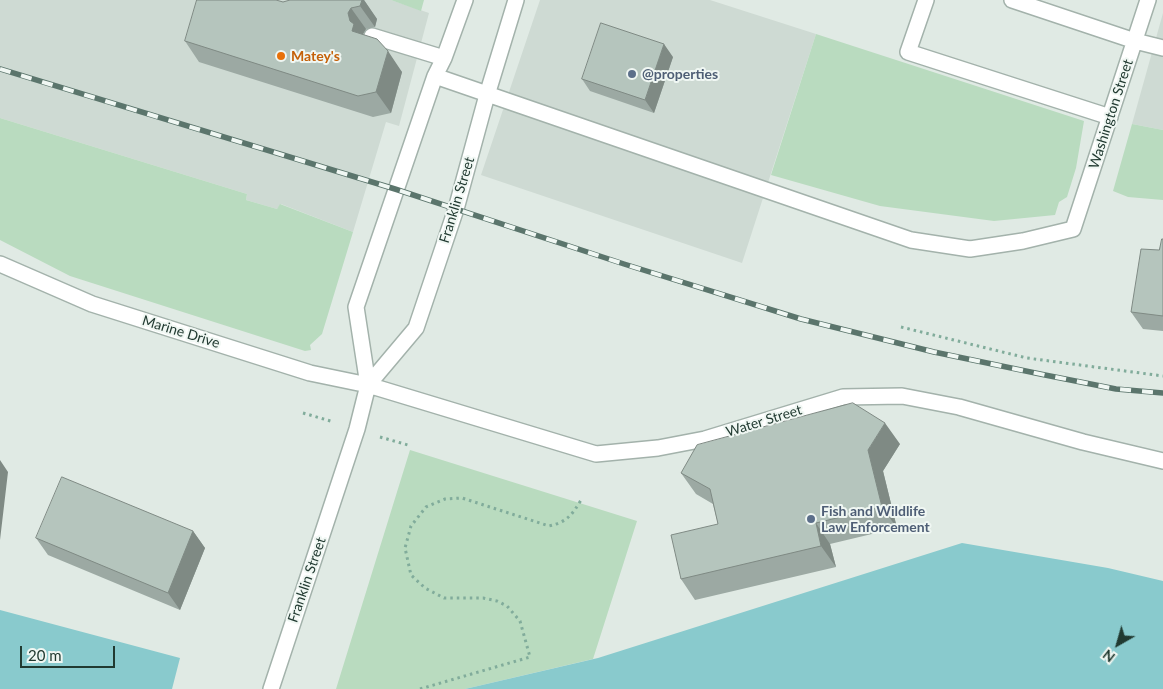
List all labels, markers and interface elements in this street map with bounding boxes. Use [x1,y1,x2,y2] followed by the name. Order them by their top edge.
[291,48,340,64] place label: Matey's
[275,50,287,62] marker: Matey's
[1085,57,1137,171] street label: Washington Street
[642,66,718,82] place label: @properties
[626,68,638,80] marker: @properties
[436,155,478,245] street label: Franklin Street
[140,312,222,352] street label: Marine Drive
[724,401,804,441] street label: Water Street
[821,503,930,536] place label: Fish and Wildlife Law Enforcement
[805,513,817,525] marker: Fish and Wildlife Law Enforcement
[285,535,329,625] street label: Franklin Street
[1093,619,1143,669] north arrow
[22,636,118,668] scale bar
[28,646,62,664] text: 20 m
[1099,646,1118,666] text: N

